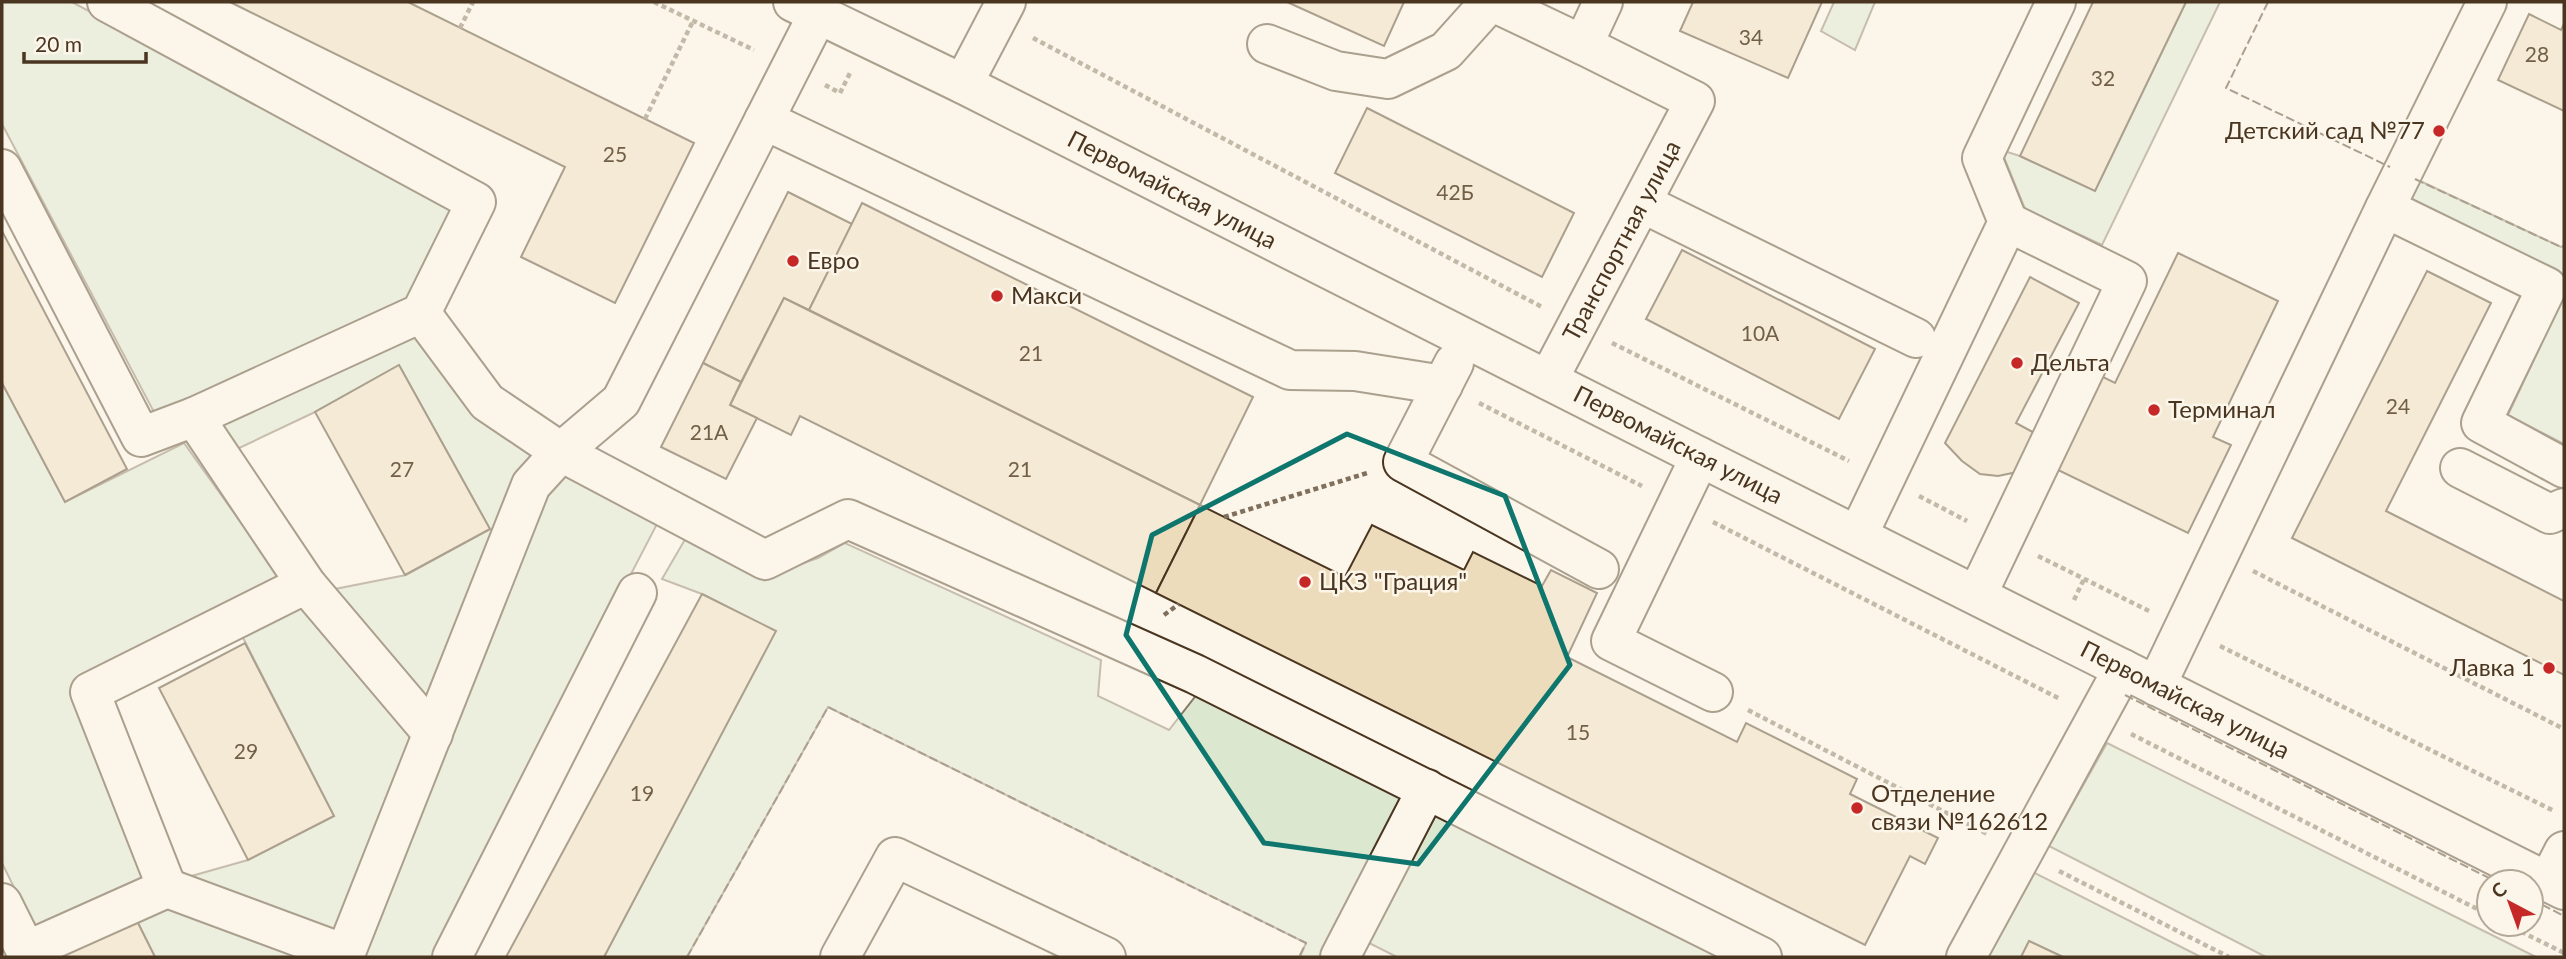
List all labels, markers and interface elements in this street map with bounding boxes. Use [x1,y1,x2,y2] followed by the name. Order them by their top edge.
[24,21,147,65] scale bar
[1739,24,1763,49] house number: 34
[35,31,82,56] text: 20 m
[2525,41,2549,66] house number: 28
[2091,65,2115,90] house number: 32
[2225,115,2425,144] place label: Детский сад №77
[1063,123,1282,254] street label: Первомайская улица
[2431,123,2447,139] marker: Детский сад №77
[1555,135,1686,346] street label: Транспортная улица
[603,141,627,166] house number: 25
[1436,179,1474,204] house number: 42Б
[807,245,860,274] place label: Евро
[785,253,801,269] marker: Евро
[1011,280,1082,309] place label: Макси
[989,288,1005,304] marker: Макси
[1741,320,1780,345] house number: 10А
[1019,340,1043,365] house number: 21
[2031,347,2110,376] place label: Дельта
[2009,355,2025,371] marker: Дельта
[1569,378,1788,509] street label: Первомайская улица
[2386,393,2410,418] house number: 24
[2168,394,2276,423] place label: Терминал
[2146,402,2162,418] marker: Терминал
[690,419,729,444] house number: 21А
[390,456,414,481] house number: 27
[1008,456,1032,481] house number: 21
[1319,566,1467,595] place label: ЦКЗ "Грация"
[1297,574,1313,590] marker: ЦКЗ "Грация"
[2076,633,2295,764] street label: Первомайская улица
[2449,652,2535,681] place label: Лавка 1
[2541,660,2557,676] marker: Лавка 1
[1566,719,1590,744] house number: 15
[234,738,258,763] house number: 29
[1871,778,2048,835] place label: Отделение связи №162612
[630,780,654,805] house number: 19
[1849,800,1865,816] marker: Отделение связи №162612
[2475,868,2545,938] north arrow
[2486,877,2511,903] text: С

